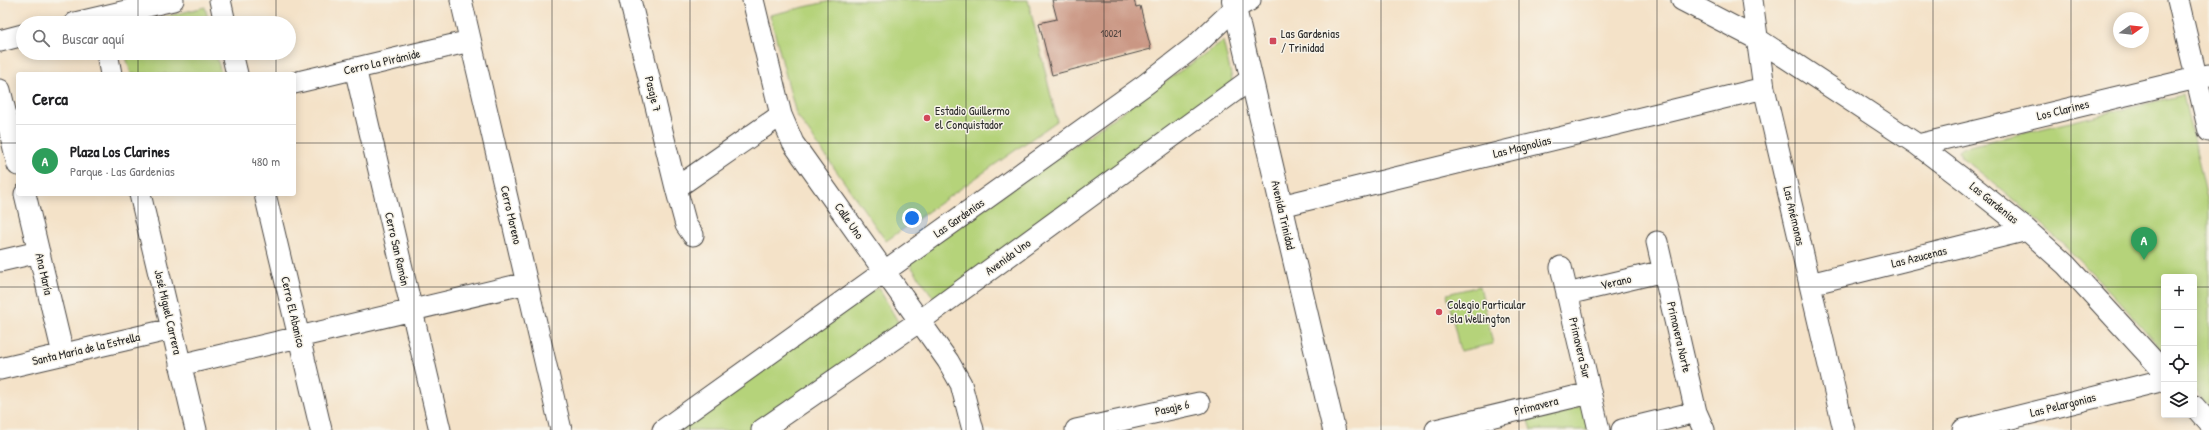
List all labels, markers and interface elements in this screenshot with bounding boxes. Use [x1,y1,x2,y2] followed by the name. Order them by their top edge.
[2113,12,2149,48] north arrow
[16,16,296,60] search box
[1281,25,1340,56] place label: Las Gardenias / Trinidad
[30,27,52,49] icon: search
[1101,27,1122,40] house number: 10021
[62,28,125,49] text: Buscar aquí
[1268,36,1278,46] marker: Las Gardenias / Trinidad
[342,44,422,79] street label: Cerro La Pirámide
[641,74,666,113] street label: Pasaje 7
[32,87,68,110] text: Cerca
[2035,95,2091,124] street label: Los Clarines
[935,102,1010,133] place label: Estadio Guillermo el Conquistador
[922,113,932,123] marker: Estadio Guillermo el Conquistador
[1491,131,1553,162] street label: Las Magnolias
[70,141,169,162] text: Plaza Los Clarines
[42,152,48,170] text: A
[252,152,280,170] text: 480 m
[70,162,175,180] text: Parque · Las Gardenias
[1267,178,1300,252] street label: Avenida Trinidad
[1966,178,2023,228] street label: Las Gardenias
[496,184,527,246] street label: Cerro Moreno
[1779,185,1810,248] street label: Las Anémonas
[930,194,988,241] street label: Las Gardenias
[831,199,868,242] street label: Calle Uno
[902,208,922,228] your location
[381,210,414,287] street label: Cerro San Ramón
[2131,227,2157,260] pin: A
[981,234,1034,279] street label: Avenida Uno
[1889,241,1949,272] street label: Las Azucenas
[31,251,58,297] street label: Ana María
[150,268,187,356] street label: José Miguel Carrera
[1599,270,1633,293] street label: Verano
[2161,274,2197,418] map controls
[2161,274,2197,310] button: +
[277,275,310,349] street label: Cerro El Abanico
[1447,296,1526,327] place label: Colegio Particular Isla Wellington
[1663,300,1696,374] street label: Primavera Norte
[1434,307,1444,317] marker: Colegio Particular Isla Wellington
[2161,310,2197,346] button: −
[1565,316,1596,381] street label: Primavera Sur
[30,328,142,369] street label: Santa María de la Estrella
[2161,346,2197,382] button: locate
[2161,382,2197,418] button: layers
[2028,388,2098,421] street label: Las Pelargonias
[1512,392,1560,419] street label: Primavera
[1153,395,1191,420] street label: Pasaje 6

